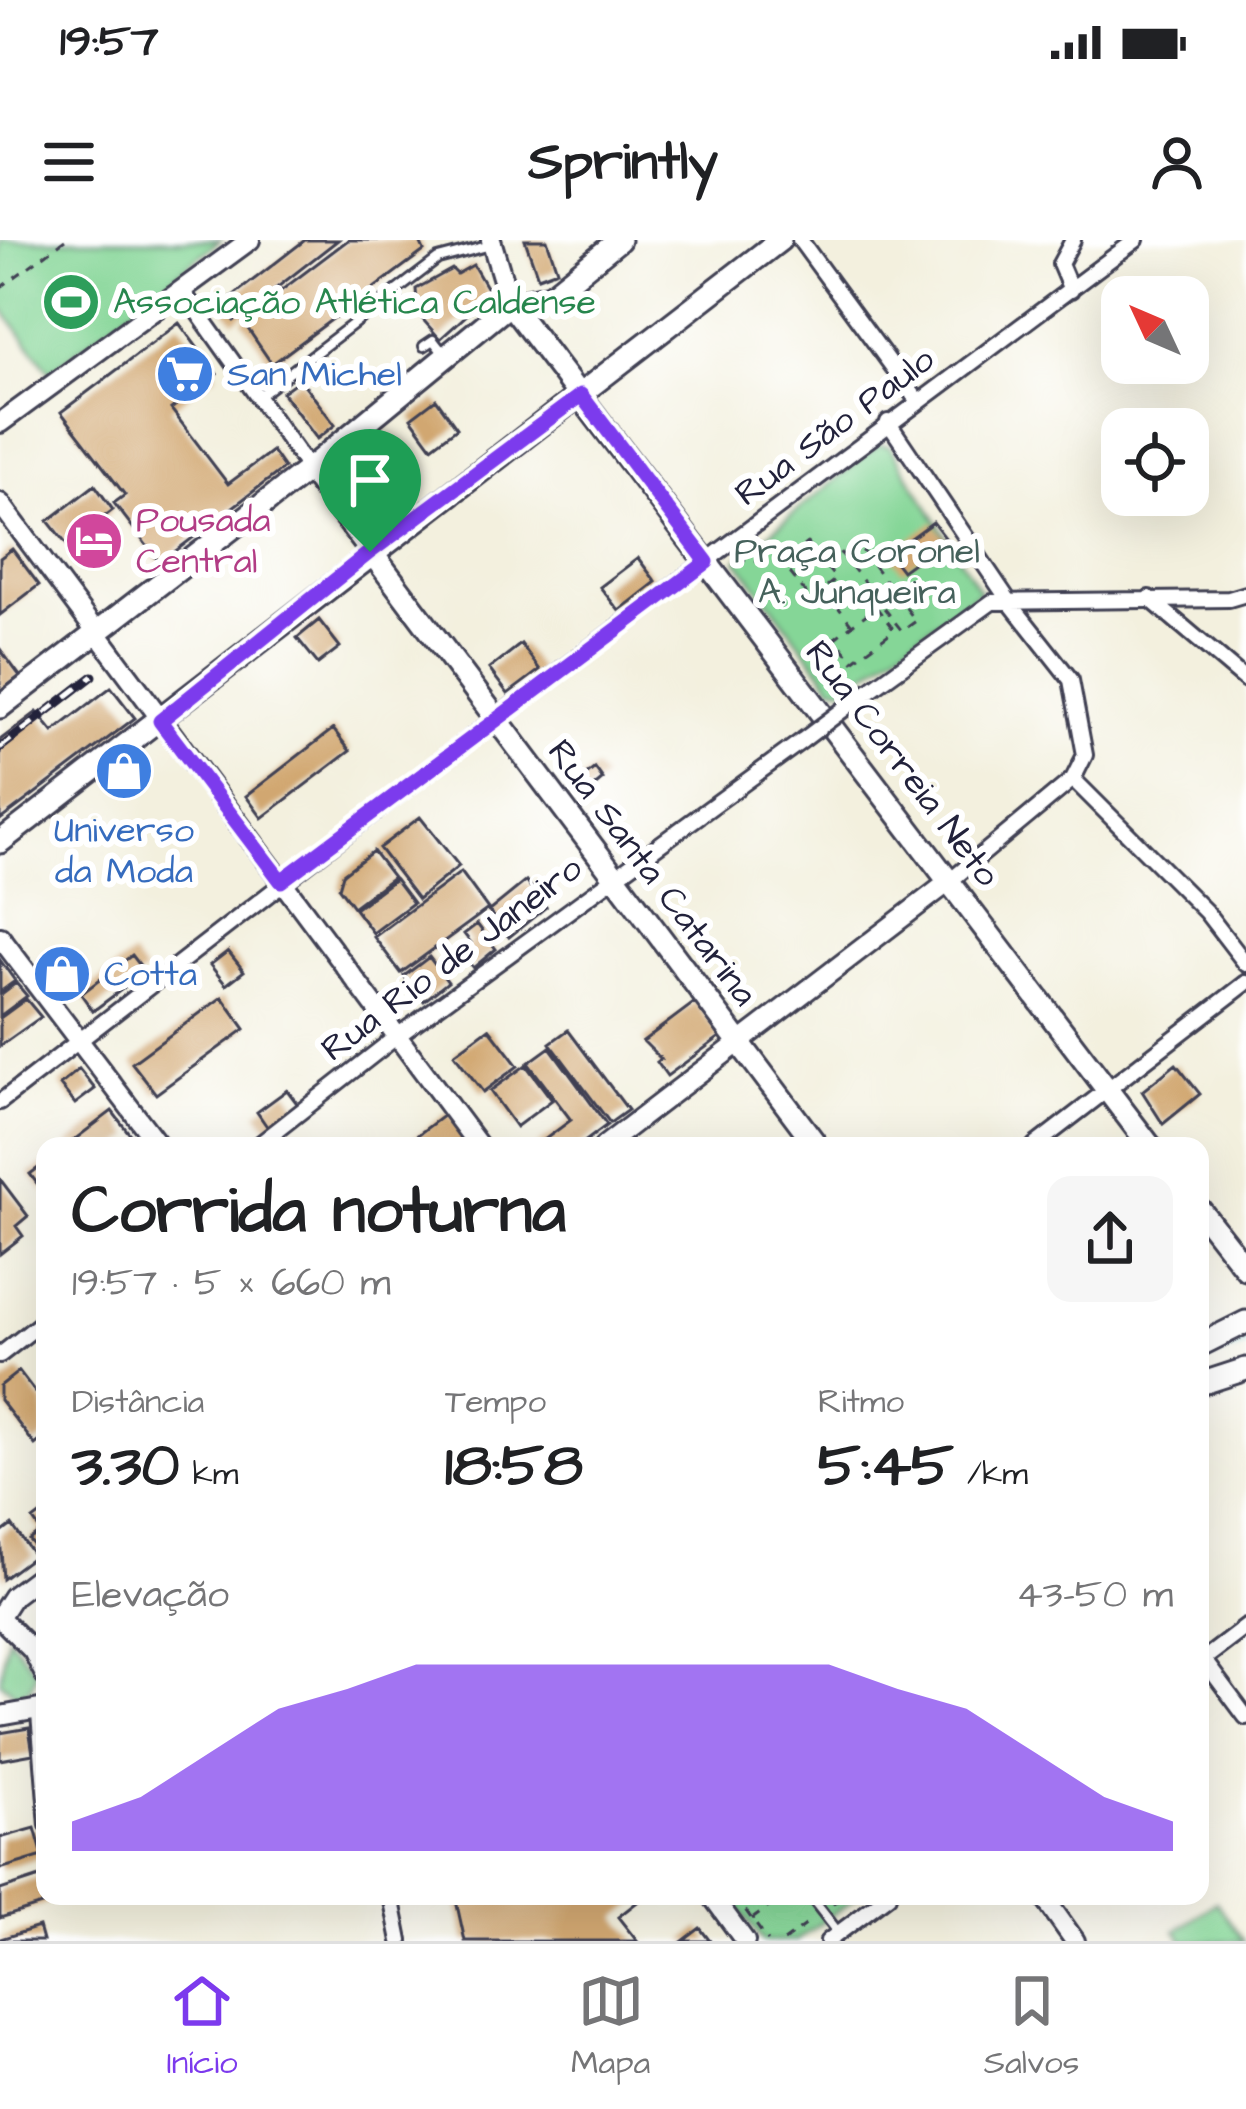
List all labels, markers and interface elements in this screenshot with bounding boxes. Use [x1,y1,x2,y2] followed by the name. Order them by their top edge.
[60,11,158,73] text: 19:57
[528,125,718,200] text: Sprintly
[36,129,102,195] icon: menu
[1144,129,1210,195] icon: person
[40,271,102,333] sports icon: Associação Atlética Caldense
[1101,276,1209,384] north arrow
[1101,276,1209,516] map controls
[113,277,596,328] place label: Associação Atlética Caldense
[725,335,945,519] street label: Rua São Paulo
[154,343,216,405] supermarket icon: San Michel
[227,349,402,400] place label: San Michel
[1101,408,1209,516] button: locate
[319,429,421,552] pin
[337,447,403,513] icon: arrive
[136,495,271,587] place label: Pousada Central
[63,510,125,572] hotel icon: Pousada Central
[734,526,980,618] park label: Praça Coronel A. Junqueira
[792,630,1012,898] street label: Rua Correia Neto
[535,729,769,1017] street label: Rua Santa Catarina
[93,740,155,802] shop icon: Universo da Moda
[54,805,194,897] place label: Universo da Moda
[311,844,593,1074] street label: Rua Rio de Janeiro
[31,943,93,1005] shop icon: Cotta
[104,949,197,1000] place label: Cotta
[72,1166,566,1258] text: Corrida noturna
[1047,1176,1173,1302] button: share
[72,1257,391,1311] text: 19:57 · 5 × 660 m
[72,1379,204,1425] text: Distância
[445,1379,546,1425] text: Tempo
[818,1379,904,1425] text: Ritmo
[72,1425,179,1508] text: 3.30
[445,1425,583,1508] text: 18:58
[818,1425,954,1508] text: 5:45
[179,1451,239,1497] text: km
[954,1451,1028,1497] text: /km
[72,1569,229,1623] text: Elevação
[1016,1569,1173,1623] text: 43–50 m
[167,1968,238,2086] tab: Início
[571,1968,650,2086] tab: Mapa
[984,1968,1079,2086] tab: Salvos

